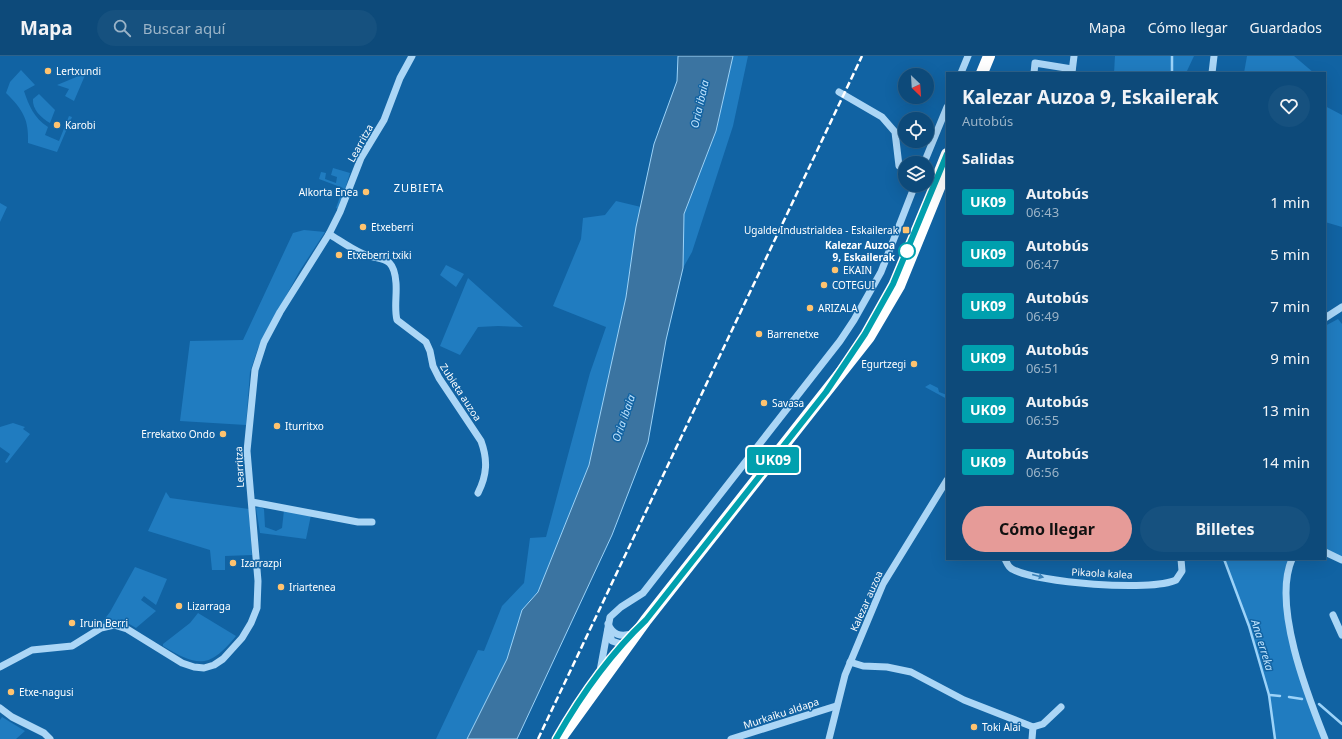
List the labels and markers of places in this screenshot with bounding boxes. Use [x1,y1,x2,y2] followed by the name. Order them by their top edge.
[56,64,101,78] place label: Lertxundi
[43,66,53,76] marker: Lertxundi
[65,118,96,132] place label: Karobi
[52,120,62,130] marker: Karobi
[299,185,358,199] place label: Alkorta Enea
[361,187,371,197] marker: Alkorta Enea
[371,220,414,234] place label: Etxeberri
[358,222,368,232] marker: Etxeberri
[744,223,899,237] place label: Ugalde Industrialdea - Eskailerak
[901,225,911,235] marker: Ugalde Industrialdea - Eskailerak
[825,238,896,264] place label: Kalezar Auzoa 9, Eskailerak
[898,242,916,260] marker: Kalezar Auzoa 9, Eskailerak
[347,248,412,262] place label: Etxeberri txiki
[334,250,344,260] marker: Etxeberri txiki
[843,263,872,277] place label: EKAIN
[830,265,840,275] marker: EKAIN
[832,278,875,292] place label: COTEGUI
[819,280,829,290] marker: COTEGUI
[818,301,858,315] place label: ARIZALA
[805,303,815,313] marker: ARIZALA
[767,327,819,341] place label: Barrenetxe
[754,329,764,339] marker: Barrenetxe
[861,357,906,371] place label: Egurtzegi
[909,359,919,369] marker: Egurtzegi
[772,396,804,410] place label: Savasa
[759,398,769,408] marker: Savasa
[285,419,324,433] place label: Iturritxo
[272,421,282,431] marker: Iturritxo
[141,427,215,441] place label: Errekatxo Ondo
[218,429,228,439] marker: Errekatxo Ondo
[241,556,282,570] place label: Izarrazpi
[228,558,238,568] marker: Izarrazpi
[289,580,336,594] place label: Iriartenea
[276,582,286,592] marker: Iriartenea
[187,599,231,613] place label: Lizarraga
[174,601,184,611] marker: Lizarraga
[80,616,128,630] place label: Iruin Berri
[67,618,77,628] marker: Iruin Berri
[19,685,74,699] place label: Etxe-nagusi
[6,687,16,697] marker: Etxe-nagusi
[982,720,1021,734] place label: Toki Alai
[969,722,979,732] marker: Toki Alai

